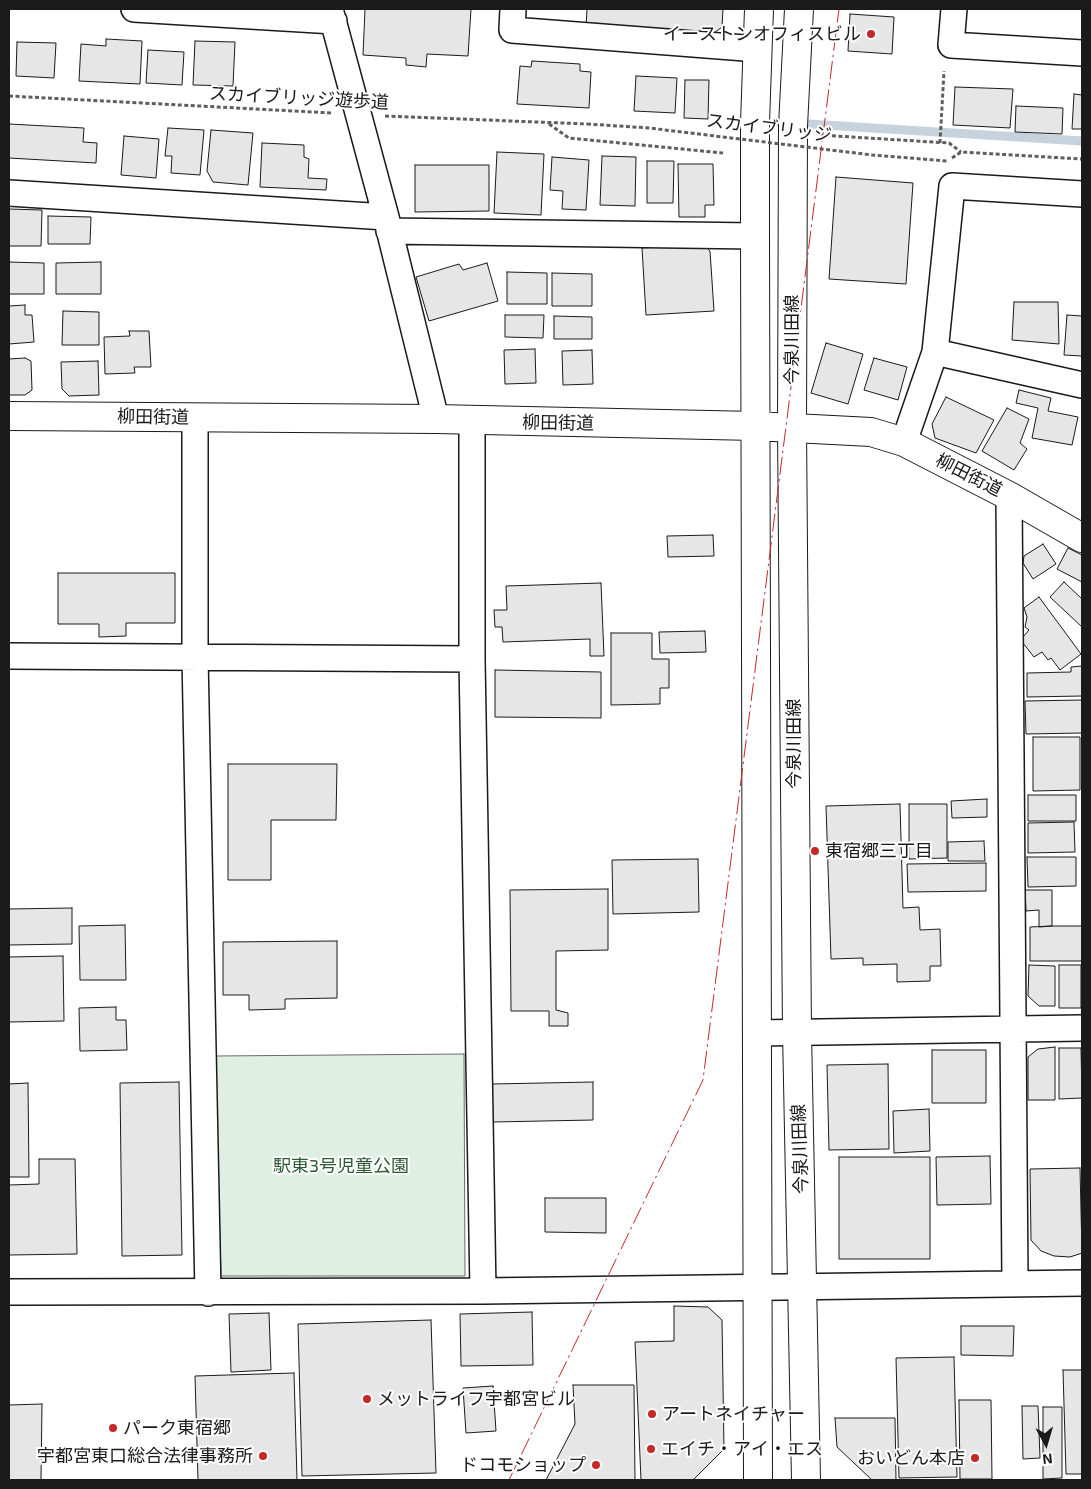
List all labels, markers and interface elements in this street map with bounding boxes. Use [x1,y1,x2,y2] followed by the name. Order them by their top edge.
[663,23,861,45] place label: イーストンオフィスビル
[865,28,877,40] marker: イーストンオフィスビル
[209,83,389,113] street label: スカイブリッジ遊歩道
[705,110,833,146] street label: スカイブリッジ
[781,295,803,385] street label: 今泉川田線
[117,406,189,428] street label: 柳田街道
[522,412,594,434] street label: 柳田街道
[932,449,1006,501] street label: 柳田街道
[783,699,805,789] street label: 今泉川田線
[825,840,933,862] place label: 東宿郷三丁目
[809,845,821,857] marker: 東宿郷三丁目
[788,1104,812,1194] street label: 今泉川田線
[273,1155,409,1177] park label: 駅東3号児童公園
[377,1388,575,1410] place label: メットライフ宇都宮ビル
[361,1393,373,1405] marker: メットライフ宇都宮ビル
[662,1403,805,1425] place label: アートネイチャー
[646,1408,658,1420] marker: アートネイチャー
[123,1417,231,1439] place label: パーク東宿郷
[1021,1419,1071,1469] north arrow
[107,1422,119,1434] marker: パーク東宿郷
[661,1438,823,1460] place label: エイチ・アイ・エス
[645,1443,657,1455] marker: エイチ・アイ・エス
[37,1445,253,1467] place label: 宇都宮東口総合法律事務所
[857,1447,965,1469] place label: おいどん本店
[257,1450,269,1462] marker: 宇都宮東口総合法律事務所
[1042,1450,1054,1468] text: N
[969,1452,981,1464] marker: おいどん本店
[460,1454,586,1476] place label: ドコモショップ
[590,1459,602,1471] marker: ドコモショップ

